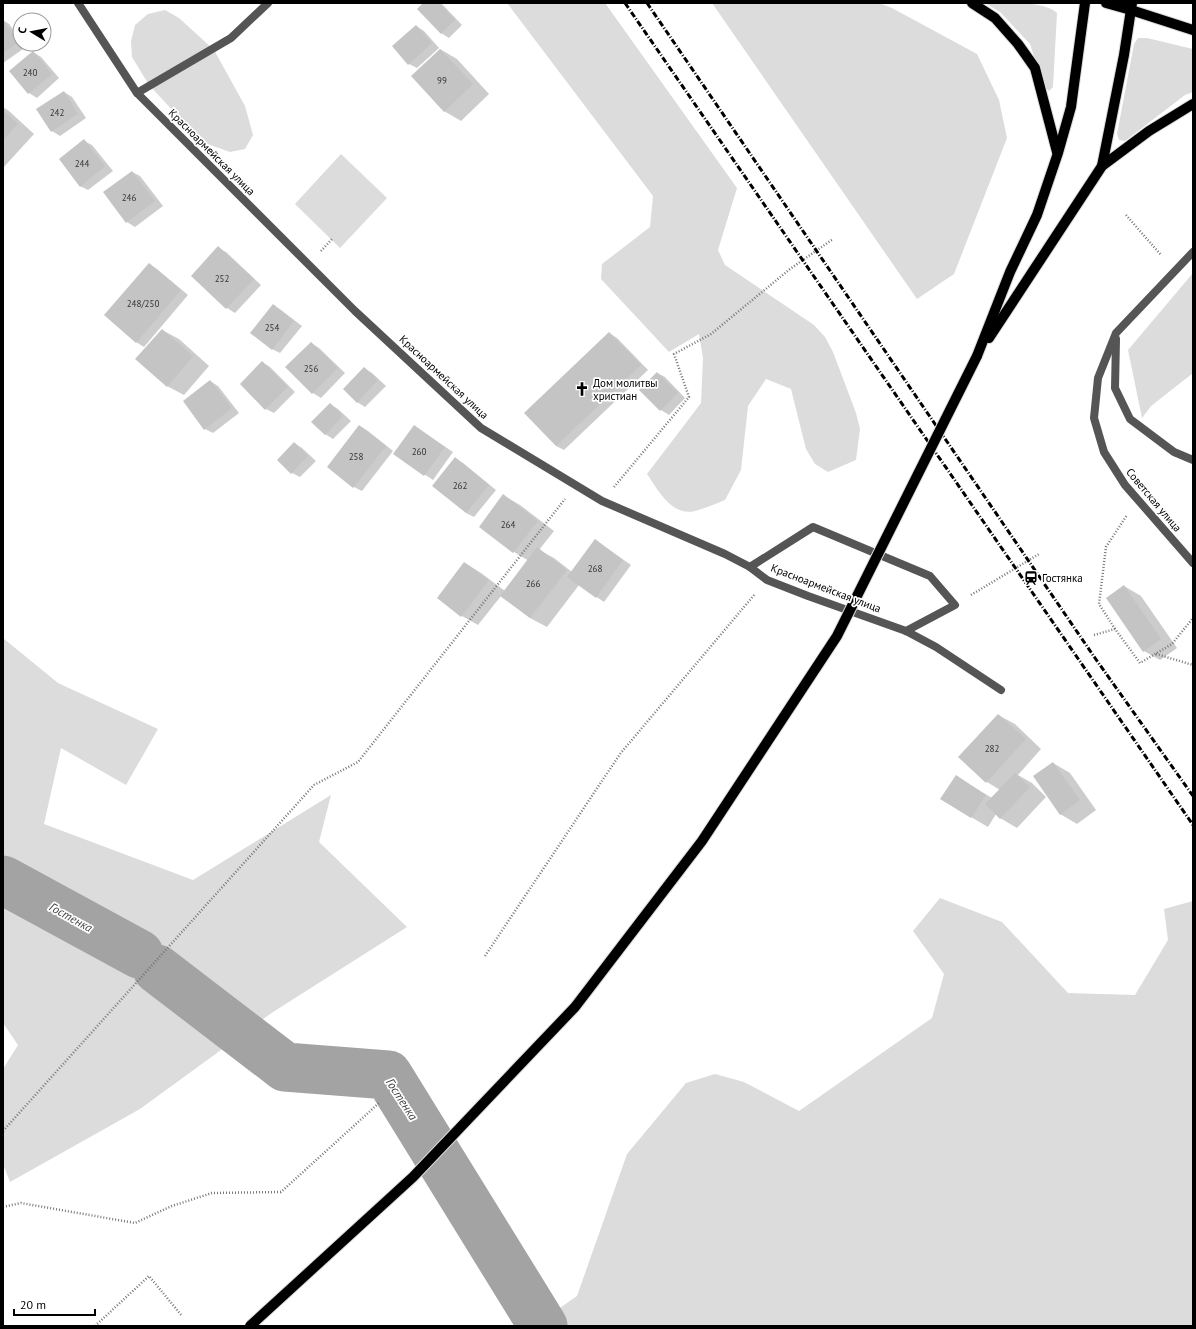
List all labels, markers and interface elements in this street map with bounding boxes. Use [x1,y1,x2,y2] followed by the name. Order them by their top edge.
[12,12,52,52] north arrow
[15,26,30,35] text: С
[23,67,37,78] house number: 240
[437,75,447,86] house number: 99
[166,106,258,198] street label: Красноармейская улица
[50,107,64,118] house number: 242
[75,158,89,169] house number: 244
[122,192,136,203] house number: 246
[215,273,229,284] house number: 252
[127,298,159,309] house number: 248/250
[265,322,279,333] house number: 254
[396,332,492,422] street label: Красноармейская улица
[304,363,318,374] house number: 256
[593,376,658,403] place label: Дом молитвы христиан
[574,381,590,397] church icon: Дом молитвы христиан
[412,446,426,457] house number: 260
[349,451,363,462] house number: 258
[1123,465,1185,535] street label: Советская улица
[453,480,467,491] house number: 262
[501,519,515,530] house number: 264
[769,561,883,615] street label: Красноармейская улица
[588,563,602,574] house number: 268
[1023,570,1039,586] station icon: Гостянка
[1042,571,1083,585] place label: Гостянка
[526,578,540,589] house number: 266
[985,743,999,754] house number: 282
[47,899,95,935] water label: Гостенка
[383,1075,421,1123] water label: Гостенка
[14,1291,95,1317] scale bar
[20,1297,46,1312] text: 20 m

